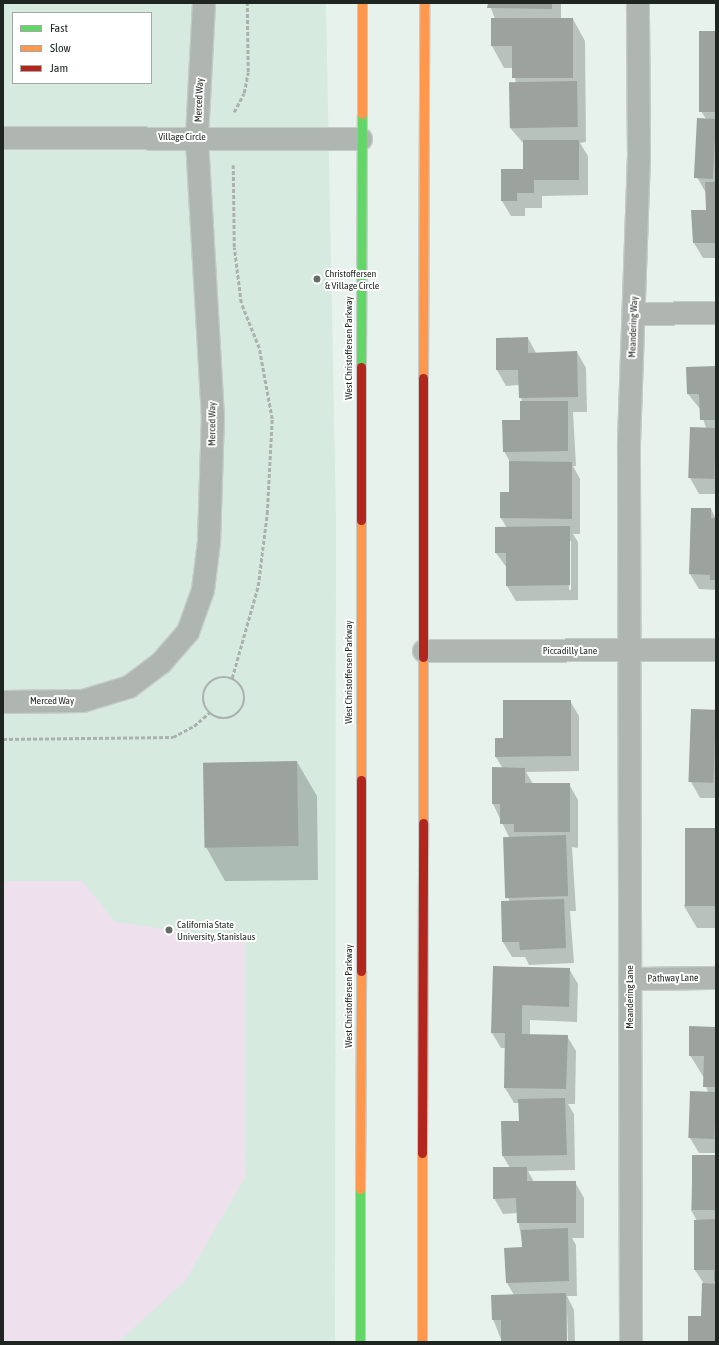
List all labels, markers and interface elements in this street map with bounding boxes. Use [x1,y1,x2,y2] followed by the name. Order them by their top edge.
[12,12,152,84] legend
[50,21,68,35] text: Fast
[50,41,71,55] text: Slow
[50,61,68,75] text: Jam
[192,78,206,122] street label: Merced Way
[158,131,206,143] street label: Village Circle
[325,267,379,290] place label: Christoffersen & Village Circle
[312,274,322,284] marker: Christoffersen & Village Circle
[343,296,355,400] street label: West Christoffersen Parkway
[626,296,640,358] street label: Meandering Way
[206,402,218,446] street label: Merced Way
[343,620,355,724] street label: West Christoffersen Parkway
[543,645,597,657] street label: Piccadilly Lane
[30,695,74,707] street label: Merced Way
[177,918,255,942] place label: California State University, Stanislaus
[164,925,174,935] marker: California State University, Stanislaus
[343,944,355,1048] street label: West Christoffersen Parkway
[624,965,636,1029] street label: Meandering Lane
[647,972,699,984] street label: Pathway Lane

